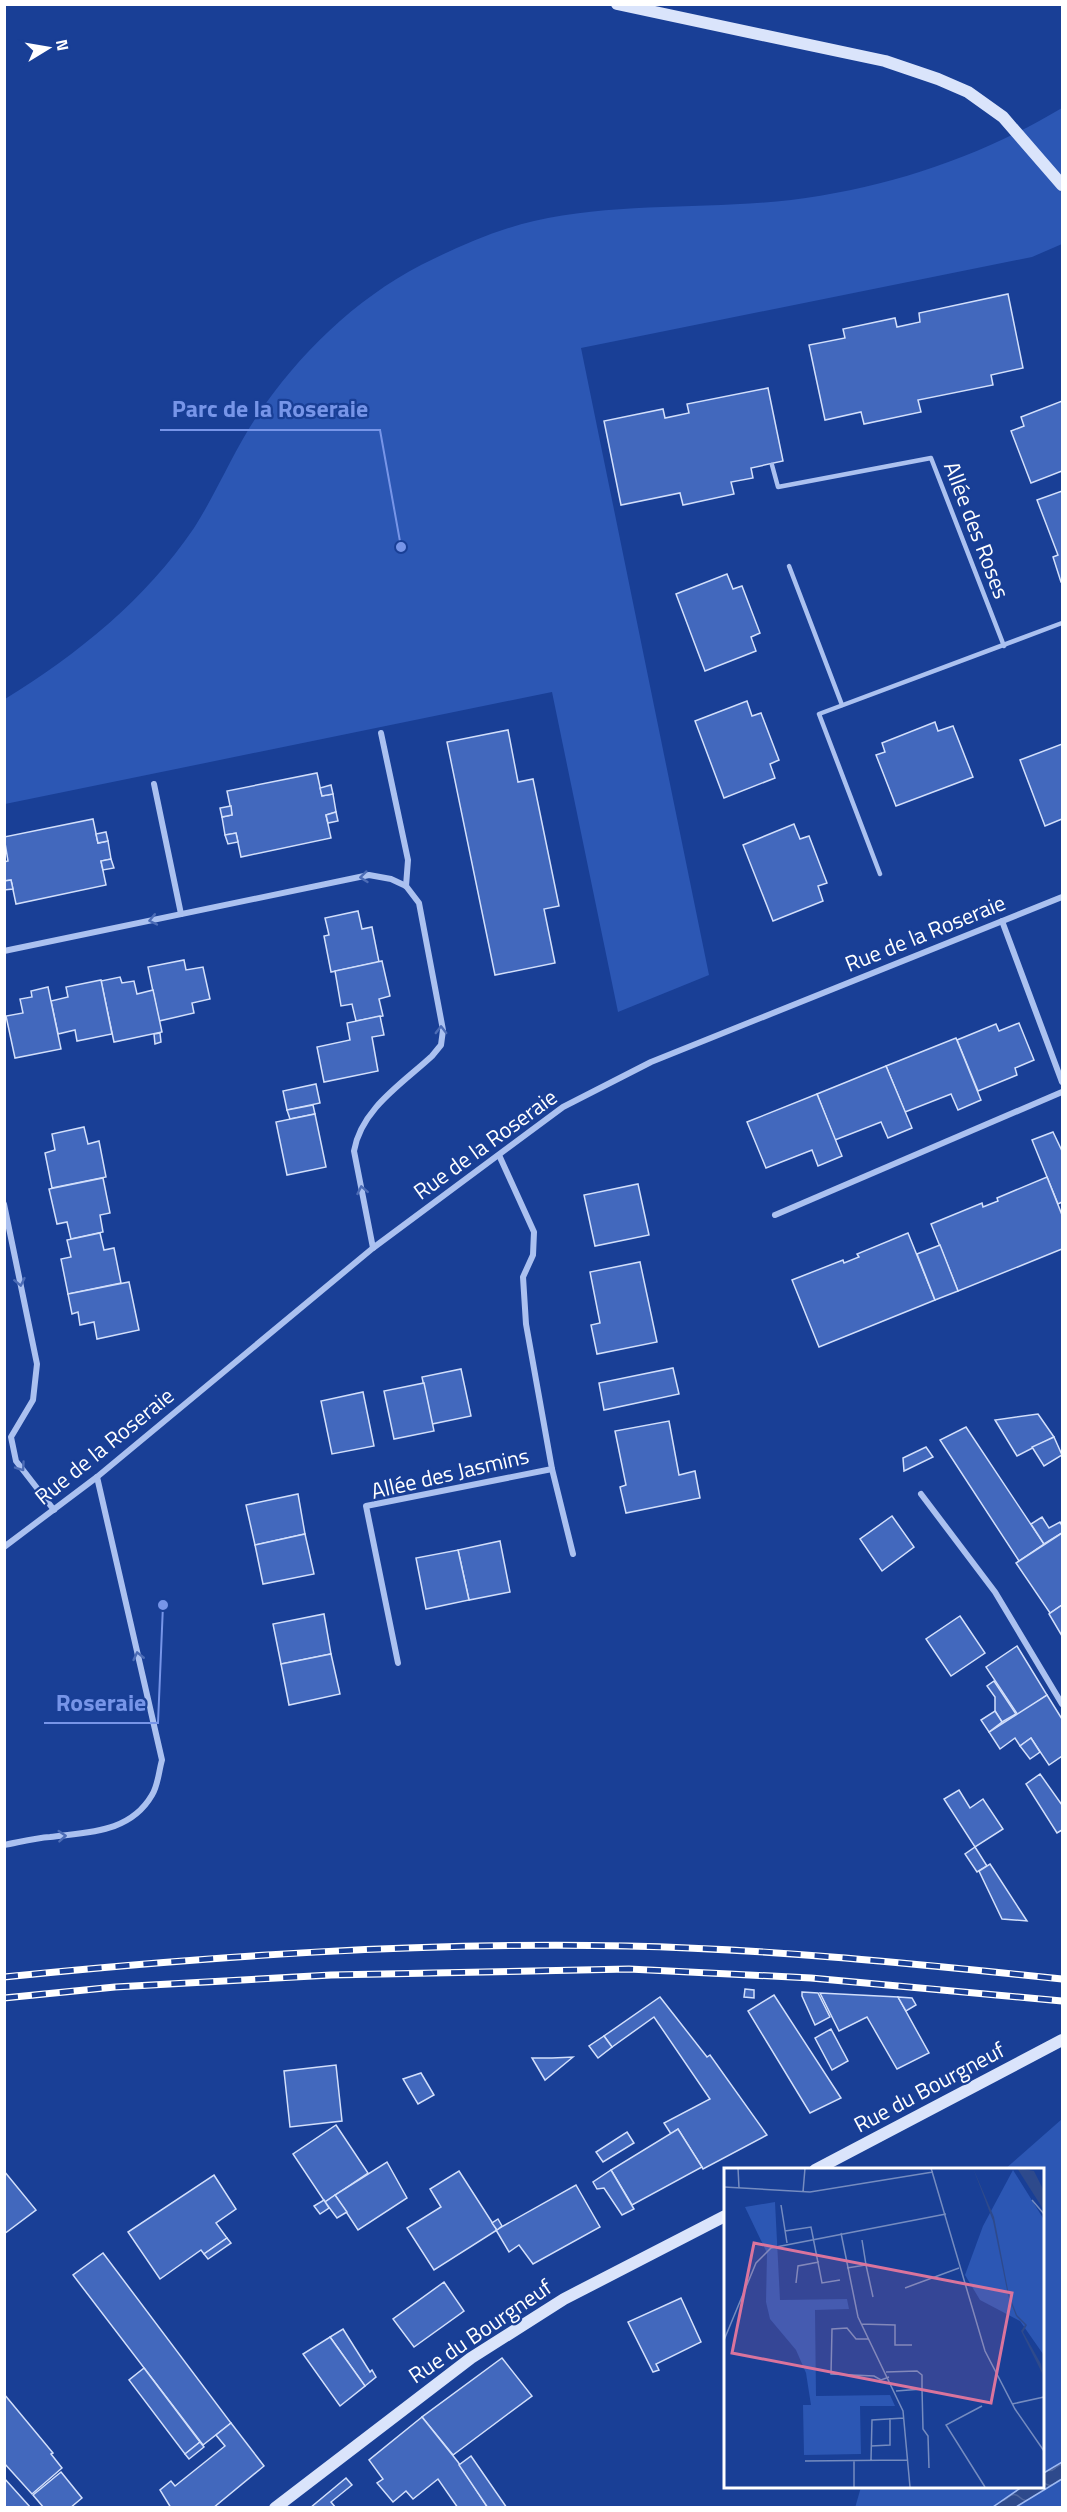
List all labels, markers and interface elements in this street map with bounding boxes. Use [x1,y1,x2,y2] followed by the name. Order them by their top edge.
[18,18,78,78] north arrow
[50,37,76,53] text: N
[160,388,380,430] callout: Parc de la Roseraie
[172,390,368,426] text: Parc de la Roseraie
[935,456,1019,604] street label: Allée des Roses
[359,870,369,883] one-way arrow
[840,885,1010,981] street label: Rue de la Roseraie
[148,913,158,926] one-way arrow
[435,1026,447,1035] one-way arrow
[406,1080,564,1208] street label: Rue de la Roseraie
[356,1186,369,1196] one-way arrow
[13,1277,26,1287] one-way arrow
[27,1379,181,1513] street label: Rue de la Roseraie
[368,1438,532,1508] street label: Allée des Jasmins
[14,1460,25,1471] one-way arrow
[132,1651,145,1661] one-way arrow
[44,1681,158,1723] callout: Roseraie
[56,1684,146,1720] text: Roseraie
[58,1829,67,1842] one-way arrow
[847,2033,1011,2141] street label: Rue du Bourgneuf
[724,2168,1043,2488] inset map
[401,2270,559,2392] street label: Rue du Bourgneuf

